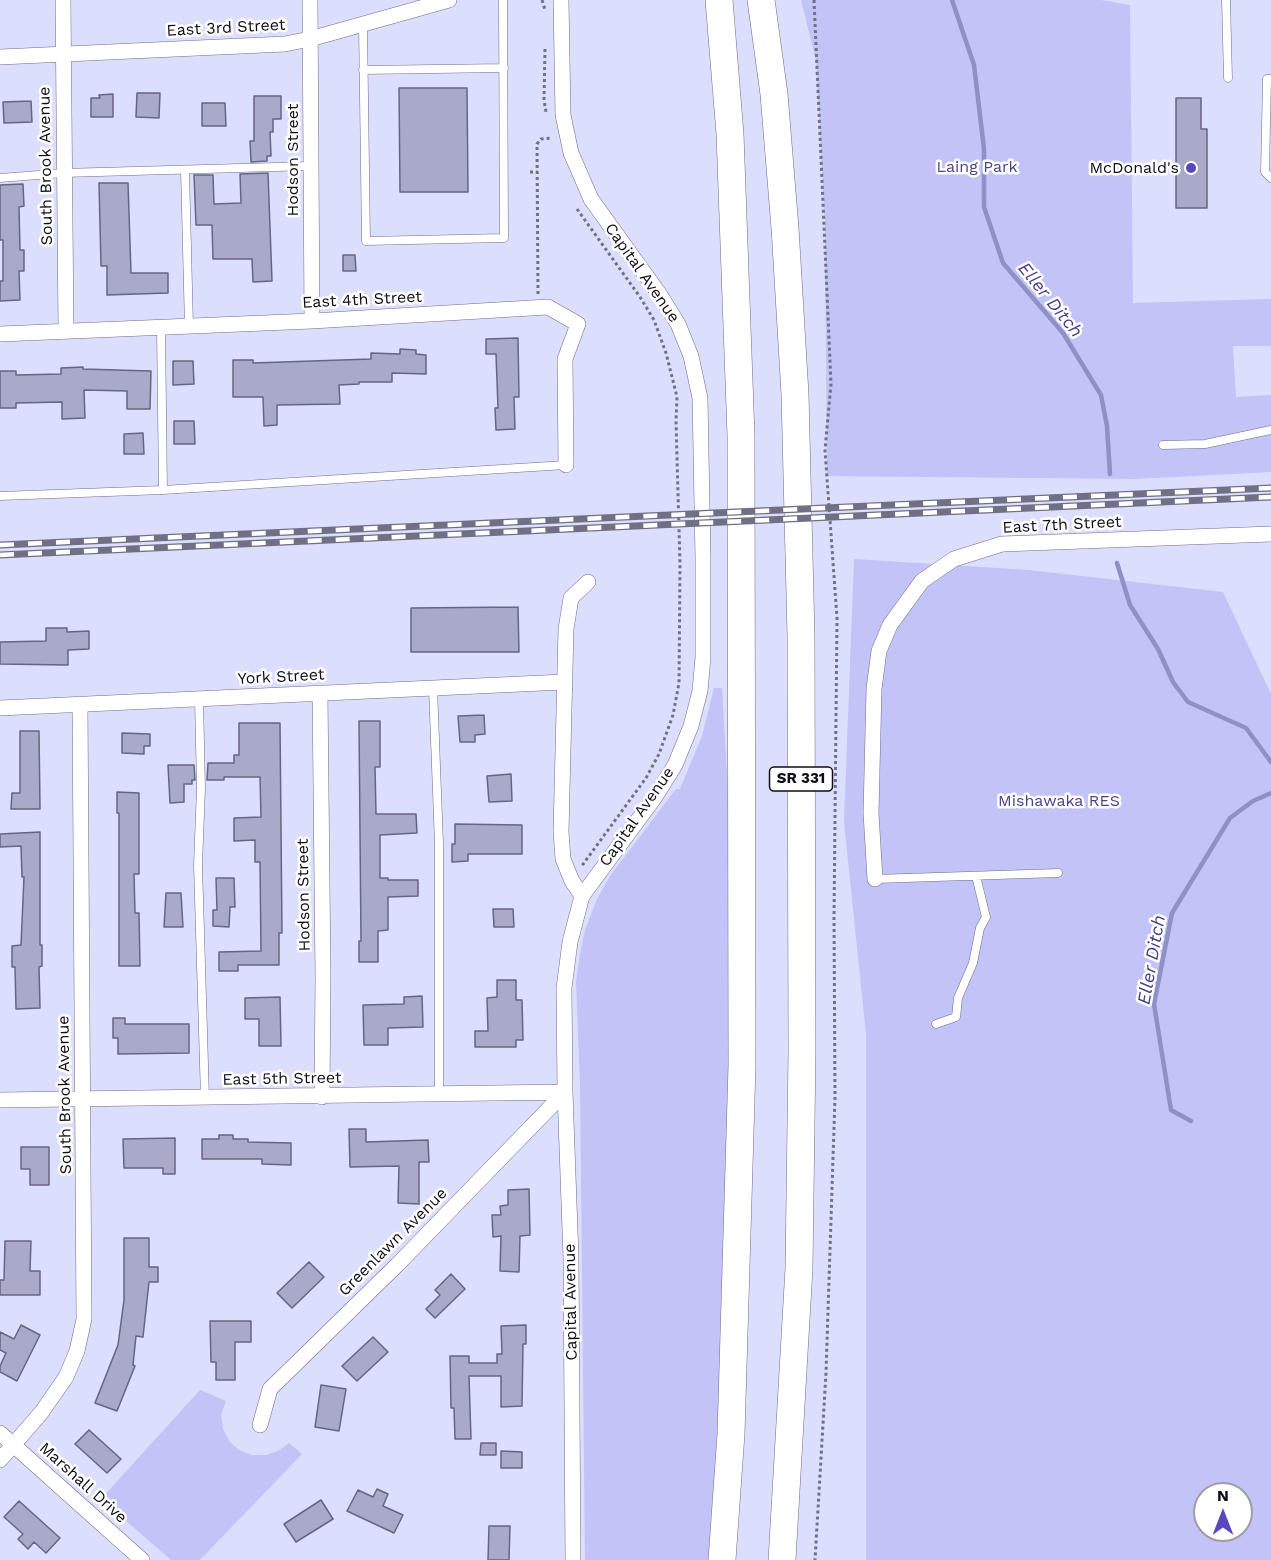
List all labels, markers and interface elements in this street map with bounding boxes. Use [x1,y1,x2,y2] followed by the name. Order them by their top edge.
[166,15,286,41] street label: East 3rd Street
[35,86,57,246] street label: South Brook Avenue
[283,104,303,216] street label: Hodson Street
[936,157,1018,177] park label: Laing Park
[1090,158,1179,178] place label: McDonald's
[1184,161,1198,175] marker: McDonald's
[601,220,683,326] street label: Capital Avenue
[1013,258,1087,342] water label: Eller Ditch
[302,287,422,313] street label: East 4th Street
[1002,512,1122,538] street label: East 7th Street
[237,665,325,689] street label: York Street
[596,764,678,870] street label: Capital Avenue
[770,767,832,791] road number: SR 331
[998,791,1120,811] park label: Mishawaka RES
[293,838,315,952] street label: Hodson Street
[1134,914,1170,1006] water label: Eller Ditch
[54,1015,76,1175] street label: South Brook Avenue
[222,1068,342,1090] street label: East 5th Street
[335,1184,451,1300] street label: Greenlawn Avenue
[560,1243,582,1361] street label: Capital Avenue
[35,1439,131,1527] street label: Marshall Drive
[1193,1482,1253,1542] north arrow
[1217,1486,1229,1505] text: N

